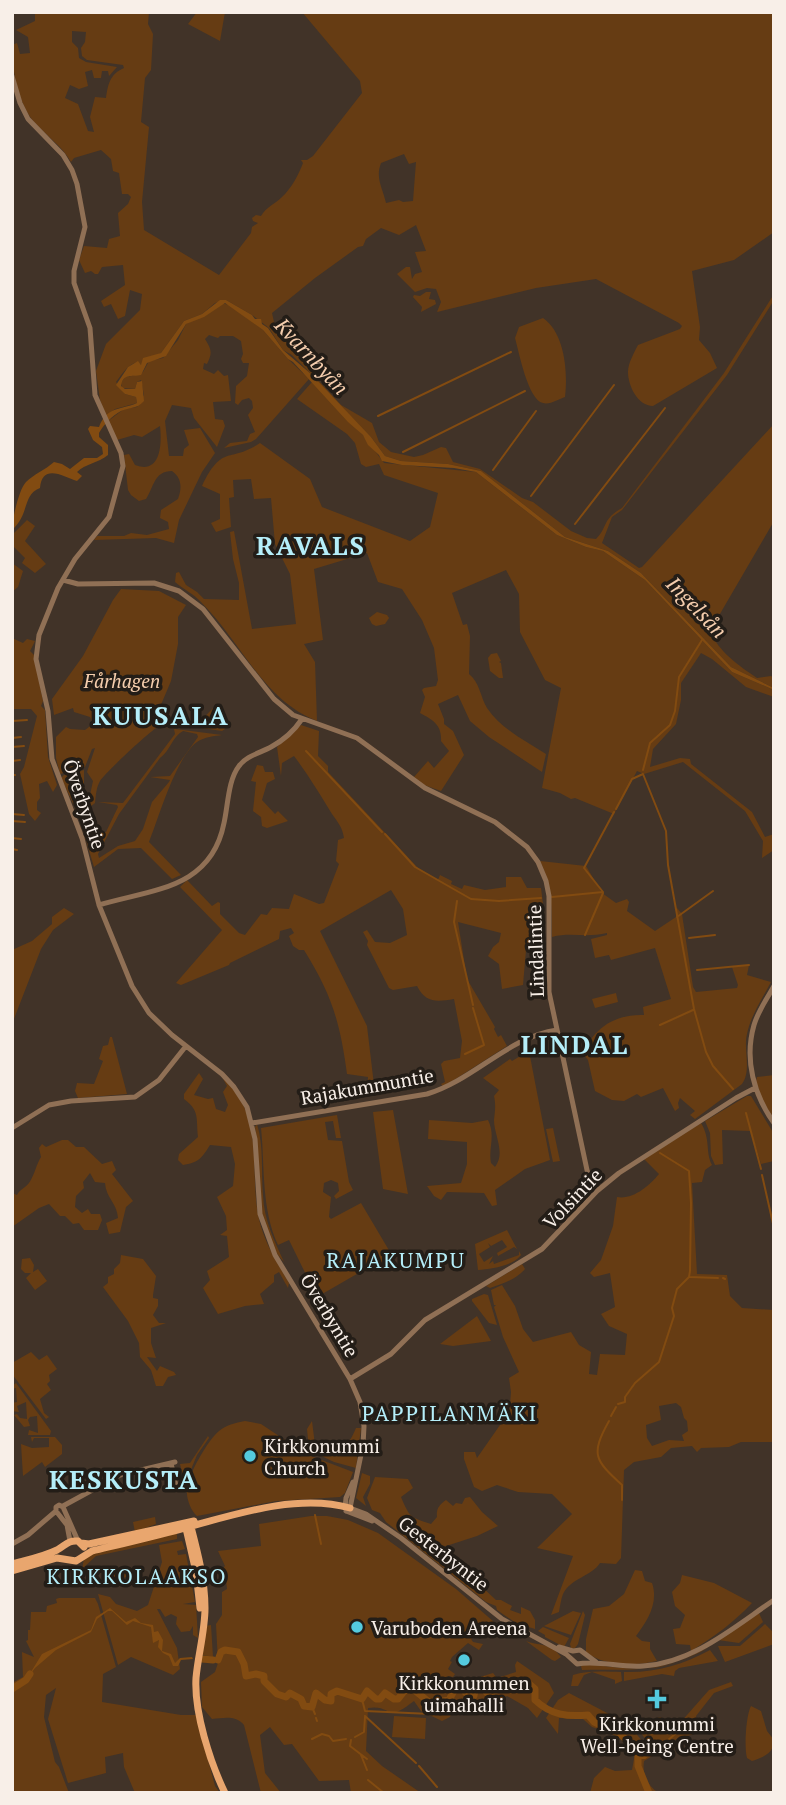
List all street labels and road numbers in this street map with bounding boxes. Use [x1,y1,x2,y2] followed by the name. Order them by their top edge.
[58,756,112,852] street label: Överbyntie
[521,904,549,998] street label: Lindalintie
[298,1062,436,1110] street label: Rajakummuntie
[537,1162,607,1234] street label: Volsintie
[295,1269,365,1361] street label: Överbyntie
[394,1510,494,1596] street label: Gesterbyntie

